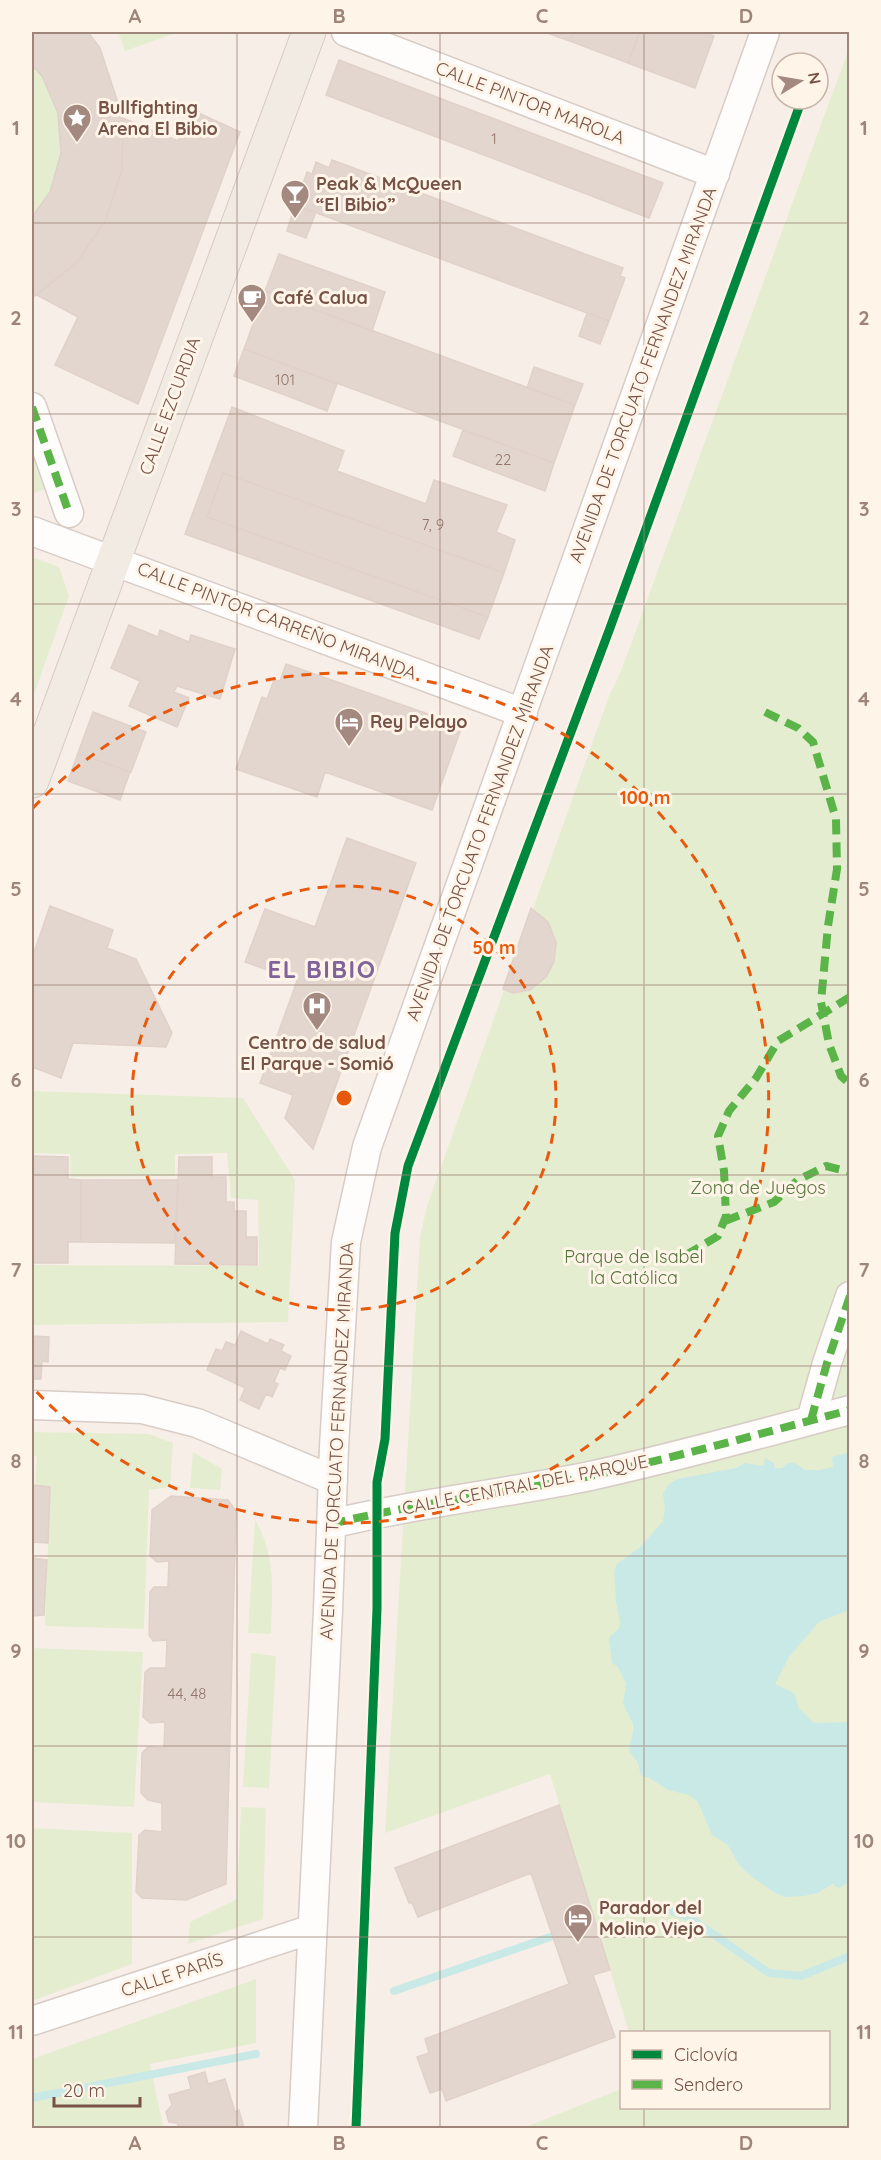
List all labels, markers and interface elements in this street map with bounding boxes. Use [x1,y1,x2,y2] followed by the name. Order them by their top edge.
[129,3,142,28] text: A
[332,3,346,28] text: B
[536,3,549,28] text: C
[739,3,753,28] text: D
[770,51,830,111] north arrow
[432,56,628,149] street label: CALLE PINTOR MAROLA
[804,70,826,86] text: N
[98,96,218,140] place label: Bullfighting Arena El Bibio
[61,102,93,144] place icon: Bullfighting Arena El Bibio
[12,115,20,140] text: 1
[860,115,868,140] text: 1
[491,129,497,148] house number: 1
[316,172,462,216] place label: Peak & McQueen “El Bibio”
[279,178,311,220] bar icon: Peak & McQueen “El Bibio”
[564,183,722,566] street label: AVENIDA DE TORCUATO FERNANDEZ MIRANDA
[236,282,268,324] cafe icon: Café Calua
[273,286,368,309] place label: Café Calua
[10,305,22,330] text: 2
[858,305,870,330] text: 2
[134,333,205,478] street label: CALLE EZCURDIA
[275,370,295,389] house number: 101
[495,450,511,469] house number: 22
[11,496,21,521] text: 3
[859,496,869,521] text: 3
[422,515,444,534] house number: 7, 9
[134,556,421,685] street label: CALLE PINTOR CARREÑO MIRANDA
[401,641,559,1024] street label: AVENIDA DE TORCUATO FERNANDEZ MIRANDA
[10,686,22,711] text: 4
[858,686,870,711] text: 4
[333,706,365,748] hotel icon: Rey Pelayo
[370,710,468,733] place label: Rey Pelayo
[620,786,670,809] text: 100 m
[10,876,22,901] text: 5
[858,876,870,901] text: 5
[472,936,516,959] text: 50 m
[268,954,376,984] district label: EL BIBIO
[301,990,333,1032] hospital icon: Centro de salud El Parque - Somió
[240,1031,394,1075] place label: Centro de salud El Parque - Somió
[10,1067,22,1092] text: 6
[858,1067,870,1092] text: 6
[334,1088,354,1108] centre of rings
[690,1176,826,1199] park label: Zona de Juegos
[315,1241,358,1641] street label: AVENIDA DE TORCUATO FERNANDEZ MIRANDA
[564,1245,704,1289] park label: Parque de Isabel la Católica
[11,1257,22,1282] text: 7
[859,1257,870,1282] text: 7
[11,1448,22,1473] text: 8
[859,1448,870,1473] text: 8
[400,1449,650,1520] street label: CALLE CENTRAL DEL PARQUE
[10,1638,22,1663] text: 9
[858,1638,870,1663] text: 9
[168,1684,206,1703] house number: 44, 48
[6,1828,26,1853] text: 10
[854,1828,874,1853] text: 10
[599,1896,704,1940] place label: Parador del Molino Viejo
[562,1902,594,1944] hotel icon: Parador del Molino Viejo
[118,1947,226,2002] street label: CALLE PARÍS
[8,2019,24,2044] text: 11
[856,2019,872,2044] text: 11
[620,2031,830,2109] legend
[674,2043,738,2066] text: Ciclovía
[54,2070,140,2108] scale bar
[674,2073,743,2096] text: Sendero
[63,2079,105,2102] text: 20 m
[129,2130,142,2155] text: A
[332,2130,346,2155] text: B
[536,2130,549,2155] text: C
[739,2130,753,2155] text: D

